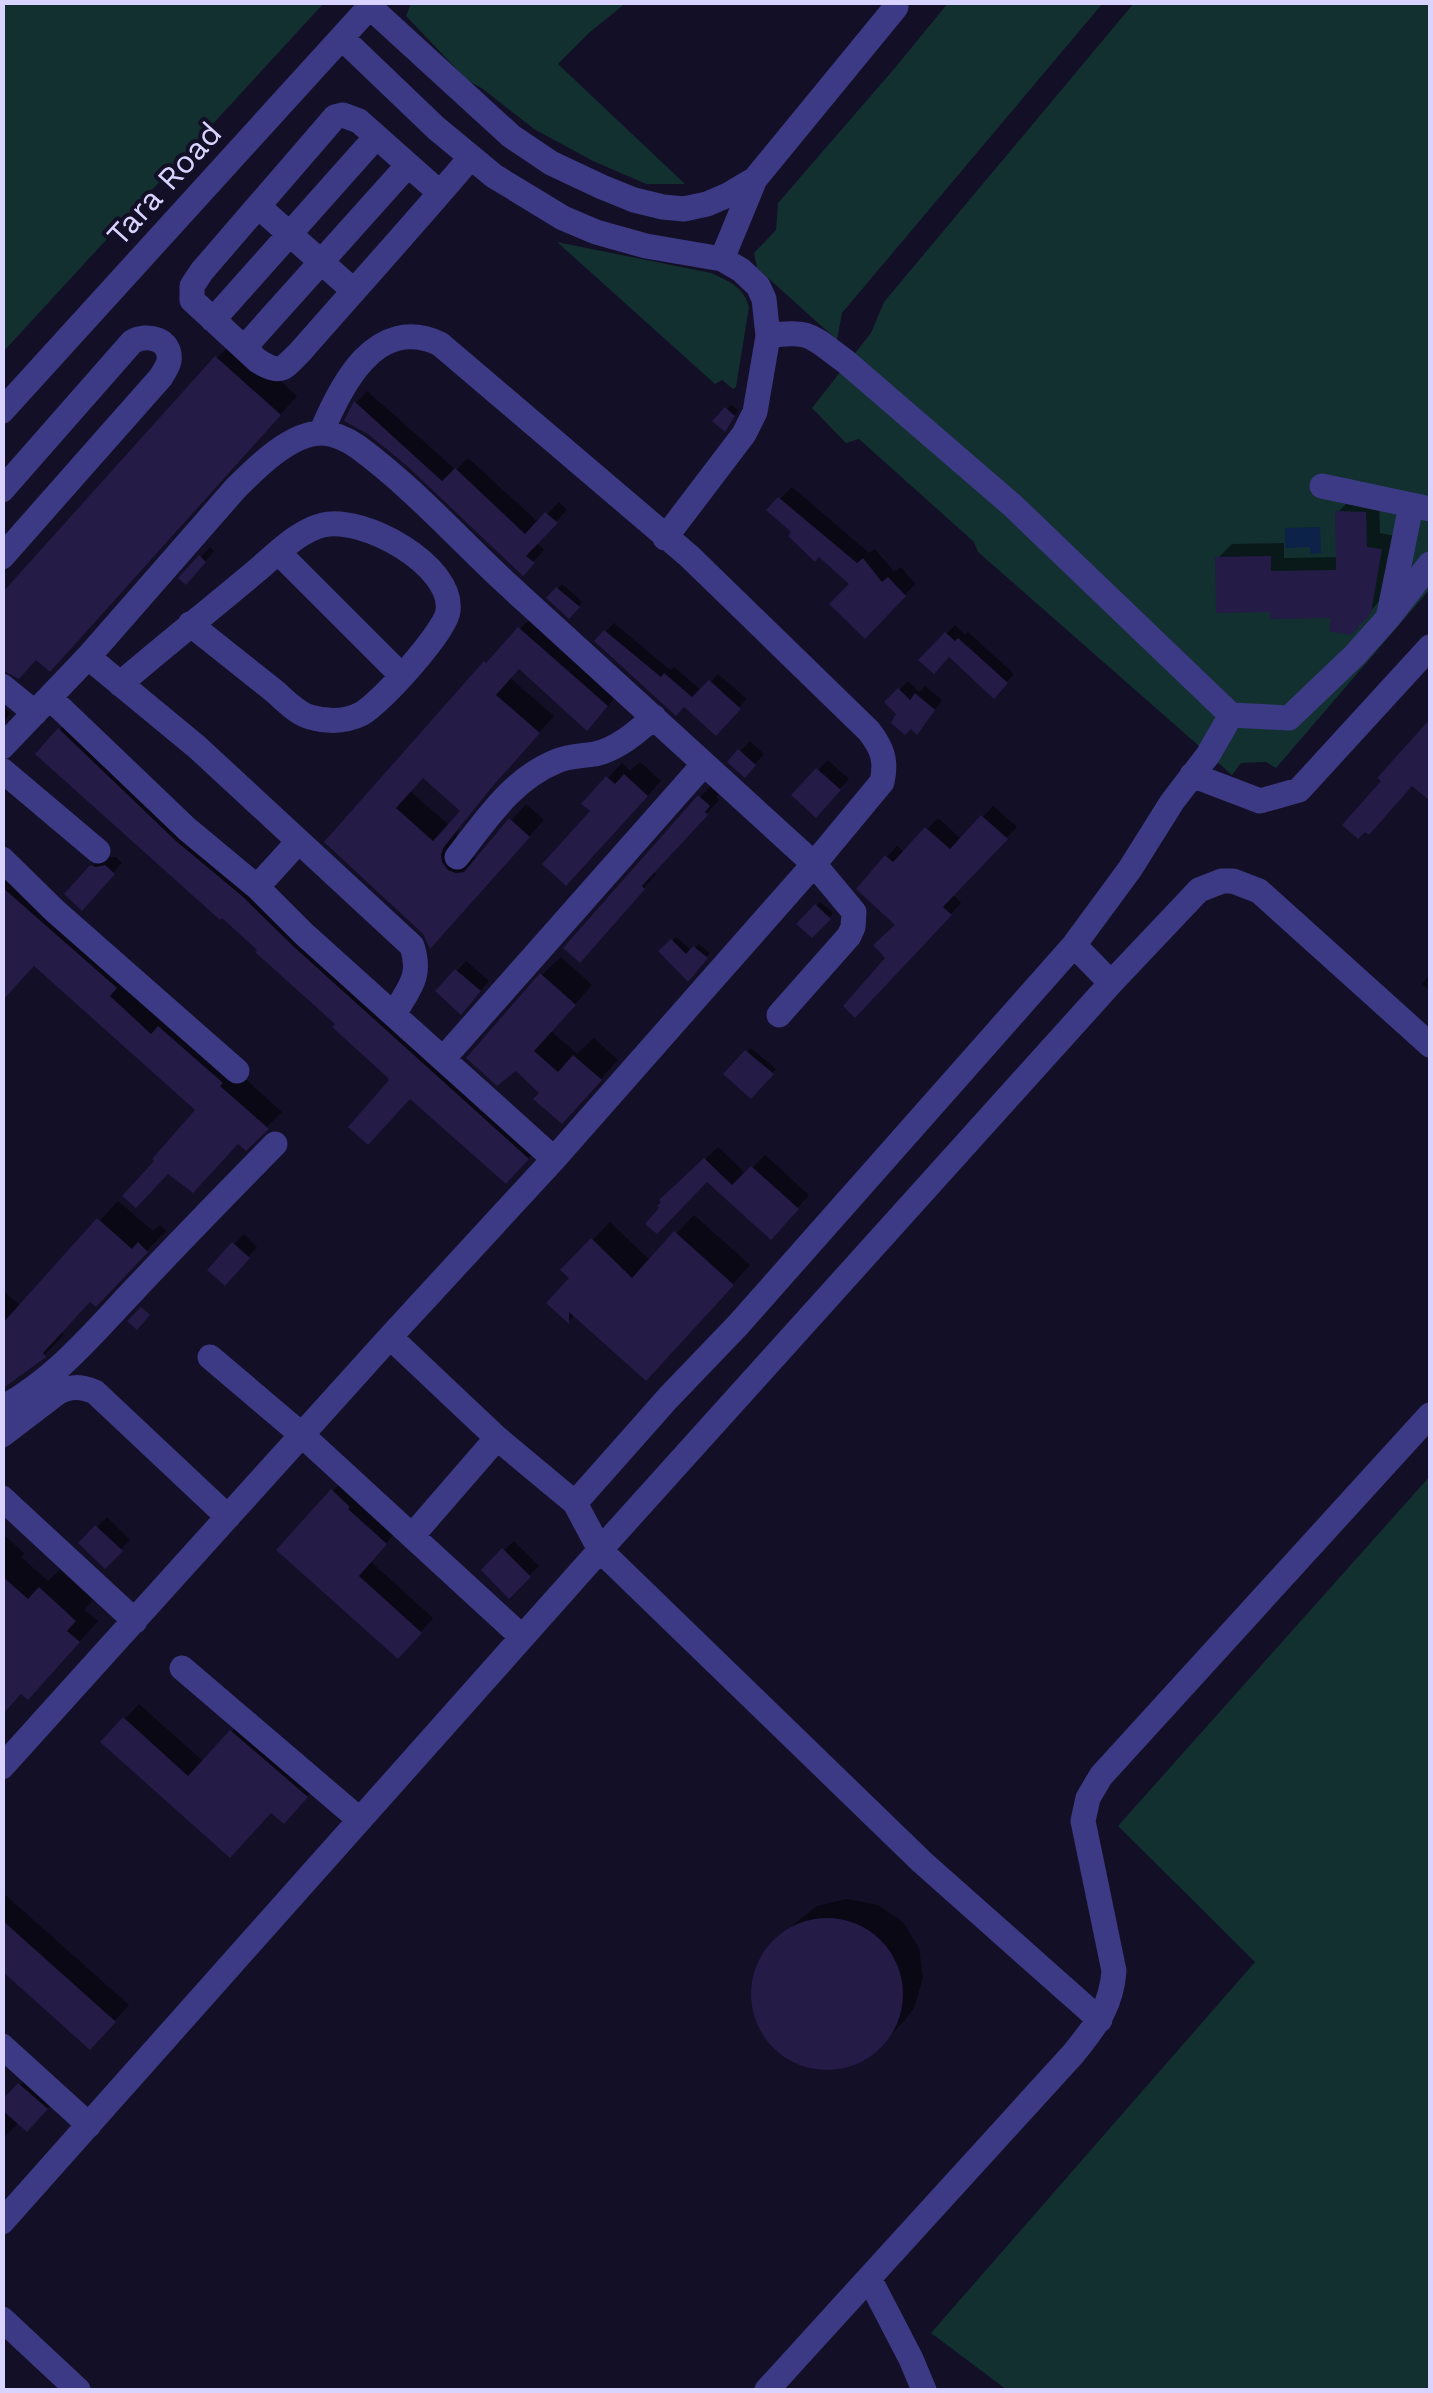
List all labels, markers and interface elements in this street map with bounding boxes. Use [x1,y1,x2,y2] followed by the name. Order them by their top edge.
[99,114,229,254] street label: Tara Road

